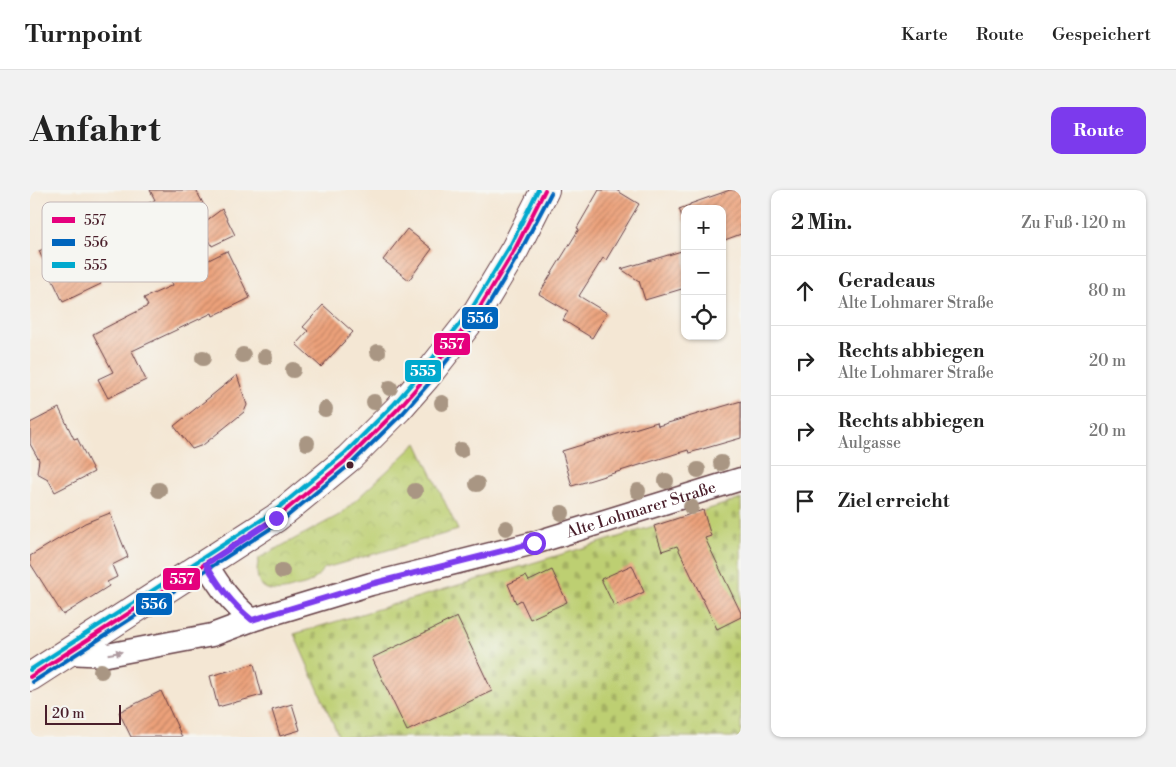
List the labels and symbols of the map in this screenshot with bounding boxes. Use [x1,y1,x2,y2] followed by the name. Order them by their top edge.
[42,202,208,282] legend
[84,212,106,230] text: 557
[84,234,108,252] text: 556
[84,257,107,275] text: 555
[461,306,499,330] line badge: 556
[467,310,493,328] text: 556
[433,332,471,356] line badge: 557
[439,336,465,354] text: 557
[404,359,442,383] line badge: 555
[410,363,436,381] text: 555
[345,460,355,470] unlabelled marker
[563,477,718,543] street label: Alte Lohmarer Straße
[265,507,288,530] route end
[523,532,546,555] route start
[162,567,201,591] line badge: 557
[169,571,195,589] text: 557
[135,592,173,616] line badge: 556
[141,596,167,614] text: 556
[108,649,124,657] one-way arrow
[45,702,121,725] scale bar

